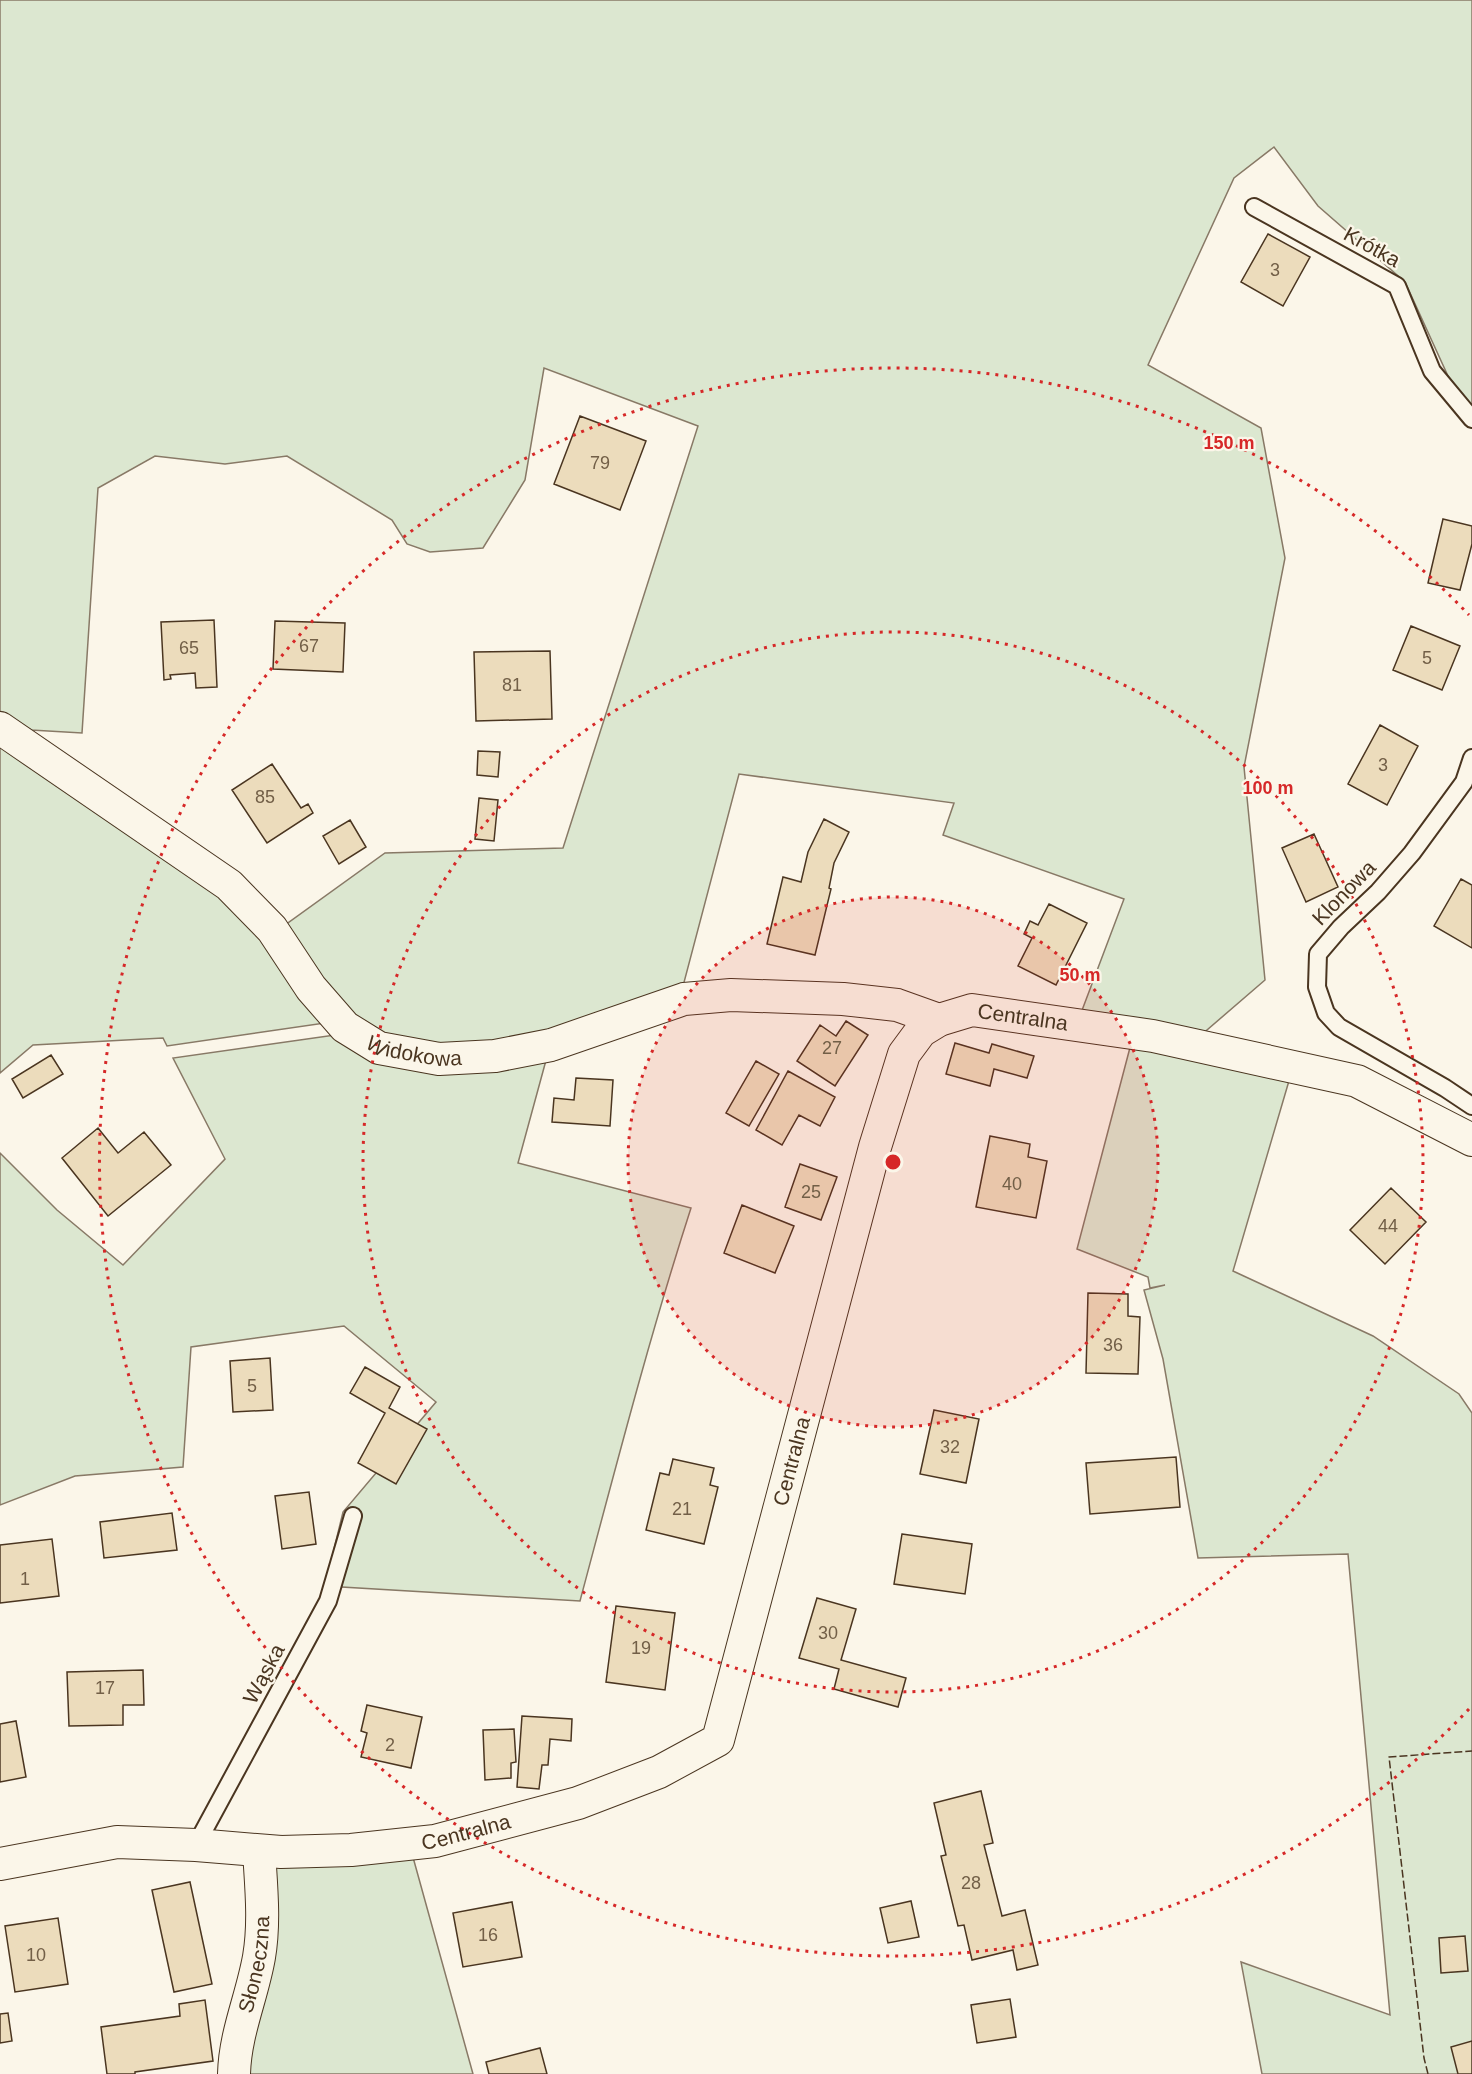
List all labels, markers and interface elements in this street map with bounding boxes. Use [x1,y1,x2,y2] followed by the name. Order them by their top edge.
[1340,222,1405,271] street label: Krótka
[1270,260,1280,280] house number: 3
[1203,433,1255,453] text: 150 m
[590,453,610,473] house number: 79
[299,636,319,656] house number: 67
[179,638,199,658] house number: 65
[1422,648,1432,668] house number: 5
[502,675,522,695] house number: 81
[1378,755,1388,775] house number: 3
[1242,778,1294,798] text: 100 m
[255,787,275,807] house number: 85
[1307,855,1380,930] street label: Klonowa
[1059,965,1101,985] text: 50 m
[976,999,1070,1035] street label: Centralna
[362,1031,463,1070] street label: Widokowa
[822,1038,842,1058] house number: 27
[883,1152,903,1172] centre of rings
[1002,1174,1022,1194] house number: 40
[801,1182,821,1202] house number: 25
[1378,1216,1398,1236] house number: 44
[1103,1335,1123,1355] house number: 36
[247,1376,257,1396] house number: 5
[769,1414,814,1508] street label: Centralna
[940,1437,960,1457] house number: 32
[672,1499,692,1519] house number: 21
[20,1569,30,1589] house number: 1
[818,1623,838,1643] house number: 30
[631,1638,651,1658] house number: 19
[238,1640,289,1708] street label: Wąska
[95,1678,115,1698] house number: 17
[385,1735,395,1755] house number: 2
[420,1809,513,1853] street label: Centralna
[961,1873,981,1893] house number: 28
[233,1915,273,2015] street label: Słoneczna
[478,1925,498,1945] house number: 16
[26,1945,46,1965] house number: 10

